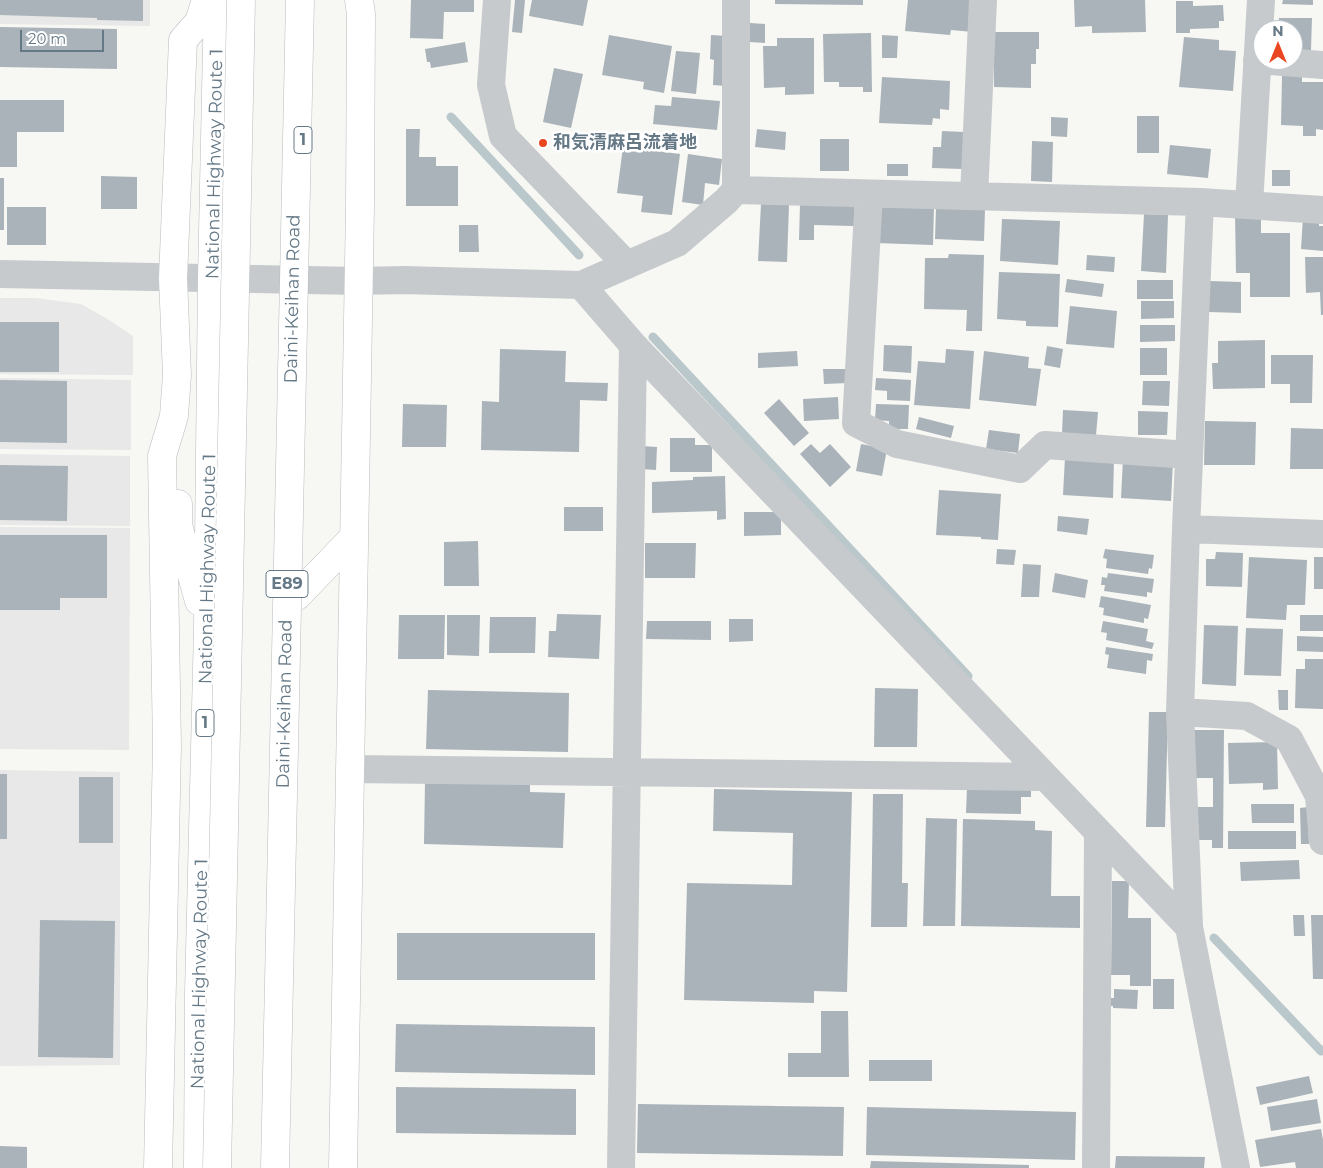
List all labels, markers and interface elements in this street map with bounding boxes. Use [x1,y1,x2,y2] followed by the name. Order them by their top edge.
[22,20,106,52] scale bar
[1253,20,1303,70] north arrow
[1272,22,1284,40] text: N
[28,29,66,48] text: 20 m
[202,49,228,279] street label: National Highway Route 1
[294,126,312,154] road number: 1
[553,132,697,154] place label: 和気清麻呂流着地
[537,137,549,149] marker: 和気清麻呂流着地
[281,214,305,384] street label: Daini-Keihan Road
[195,454,221,684] street label: National Highway Route 1
[266,570,308,598] road number: E89
[273,619,297,789] street label: Daini-Keihan Road
[196,710,214,736] road number: 1
[187,859,213,1089] street label: National Highway Route 1

